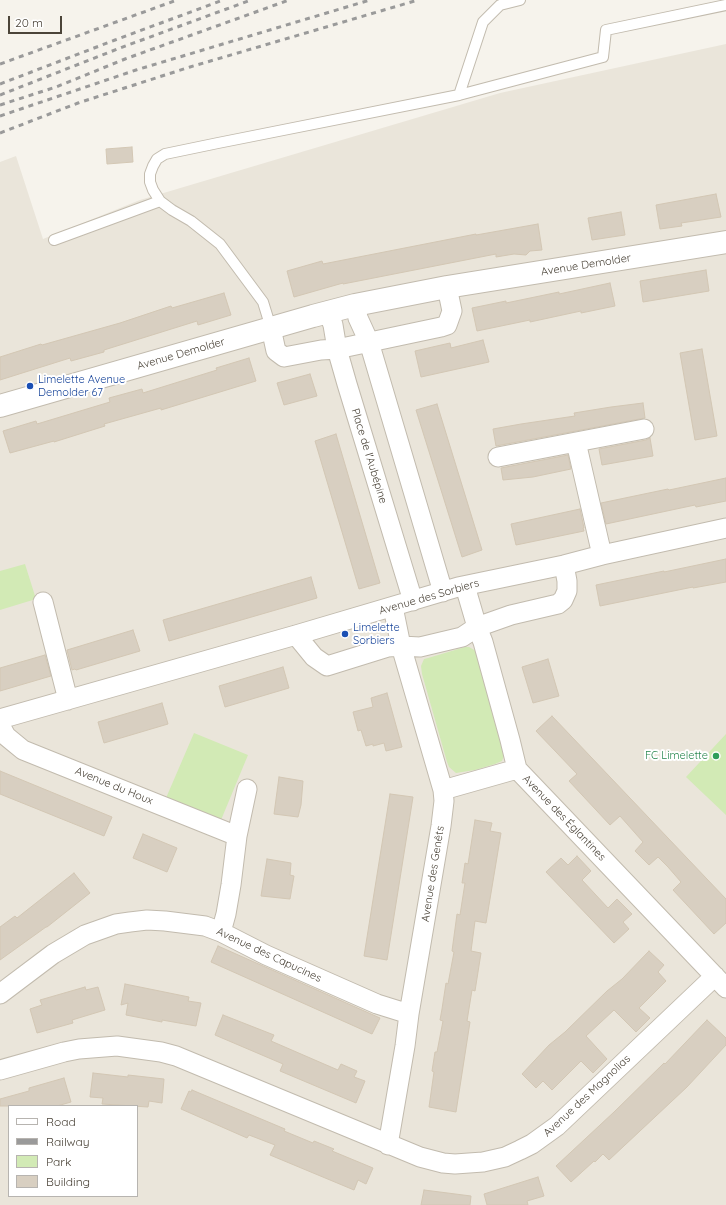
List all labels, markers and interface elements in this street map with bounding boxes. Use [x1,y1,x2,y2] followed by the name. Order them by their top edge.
[10,8,64,34] scale bar
[15,15,43,30] text: 20 m
[540,251,632,279] street label: Avenue Demolder
[135,335,227,373] street label: Avenue Demolder
[38,373,125,399] place label: Limelette Avenue Demolder 67
[25,381,35,391] marker: Limelette Avenue Demolder 67
[348,407,390,505] street label: Place de l'Aubépine
[378,576,480,618] street label: Avenue des Sorbiers
[353,621,400,647] place label: Limelette Sorbiers
[340,629,350,639] marker: Limelette Sorbiers
[645,749,708,763] place label: FC Limelette
[711,751,721,761] marker: FC Limelette
[73,764,155,808] street label: Avenue du Houx
[520,772,608,864] street label: Avenue des Églantines
[419,825,447,923] street label: Avenue des Genêts
[214,925,324,985] street label: Avenue des Capucines
[541,1052,633,1140] street label: Avenue des Magnolias
[8,1105,138,1197] legend
[46,1114,76,1129] text: Road
[46,1134,90,1149] text: Railway
[46,1154,71,1169] text: Park
[46,1174,90,1189] text: Building

